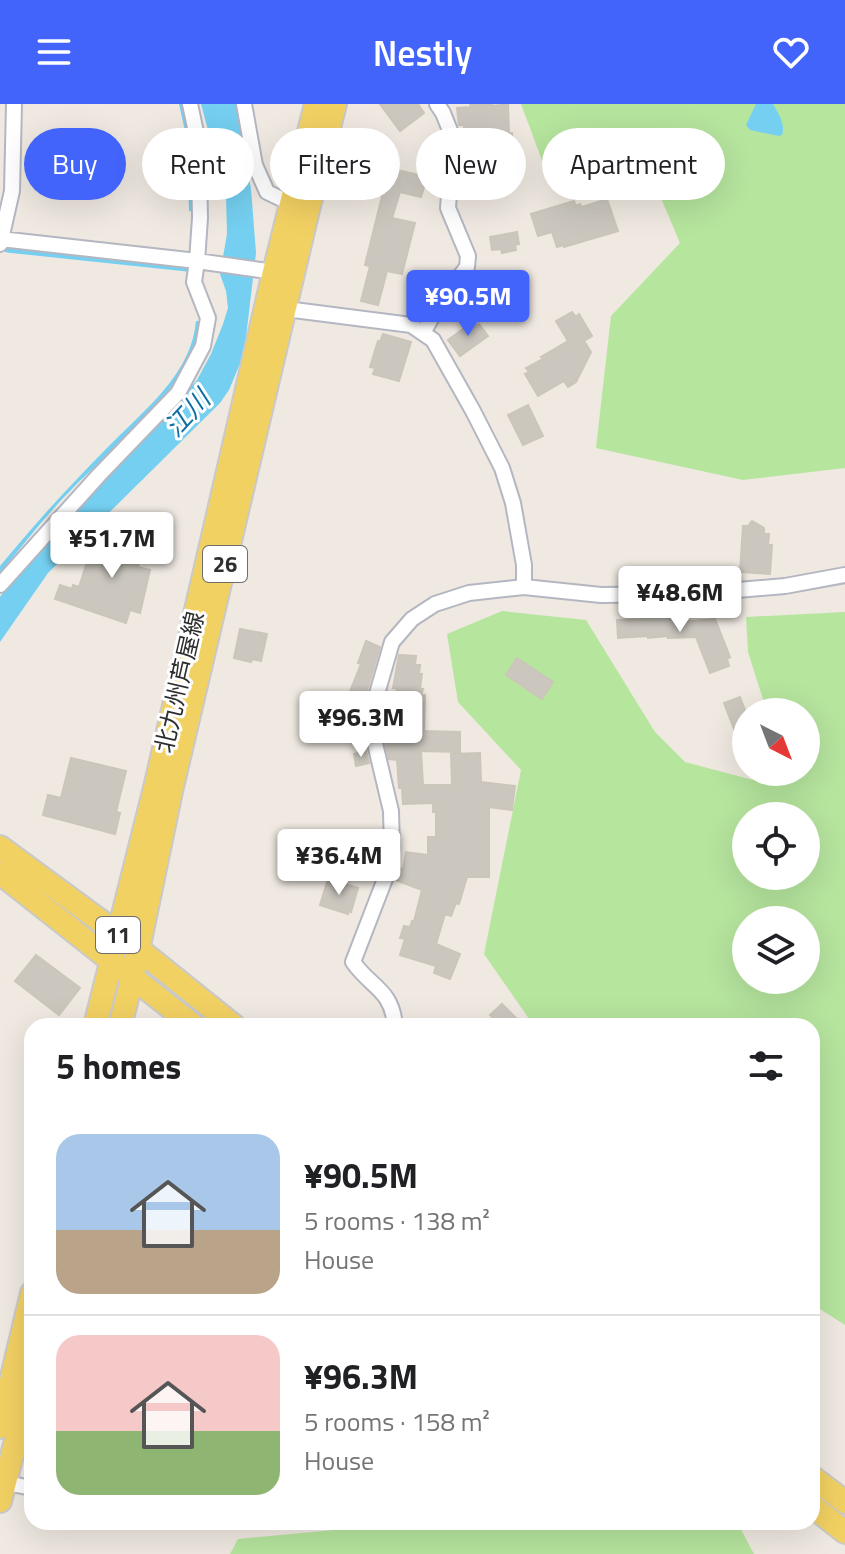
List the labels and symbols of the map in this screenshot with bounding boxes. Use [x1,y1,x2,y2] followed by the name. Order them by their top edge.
[403,270,533,338] pin: ¥90.5M
[155,378,221,445] water label: 江川
[47,512,177,580] pin: ¥51.7M
[203,546,247,582] road number: 26
[615,566,745,634] pin: ¥48.6M
[145,608,213,756] street label: 北九州芦屋線
[296,691,426,759] pin: ¥96.3M
[732,698,820,786] north arrow
[274,829,404,897] pin: ¥36.4M
[96,917,140,953] road number: 11

